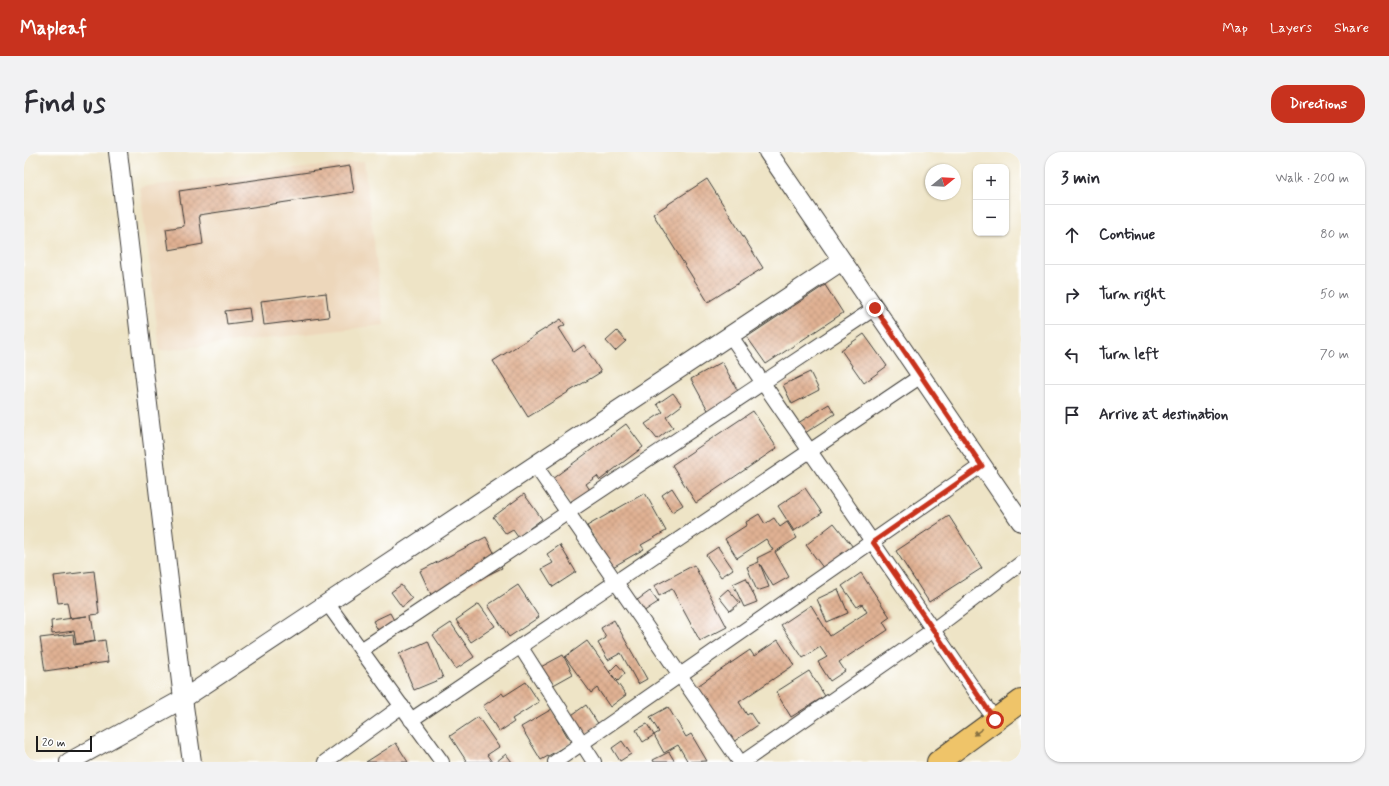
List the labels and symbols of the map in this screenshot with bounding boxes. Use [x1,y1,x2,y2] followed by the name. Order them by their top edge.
[925,164,961,200] north arrow
[866,299,884,317] route end
[986,711,1004,729] route start
[973,728,984,736] one-way arrow
[36,734,92,753] scale bar

